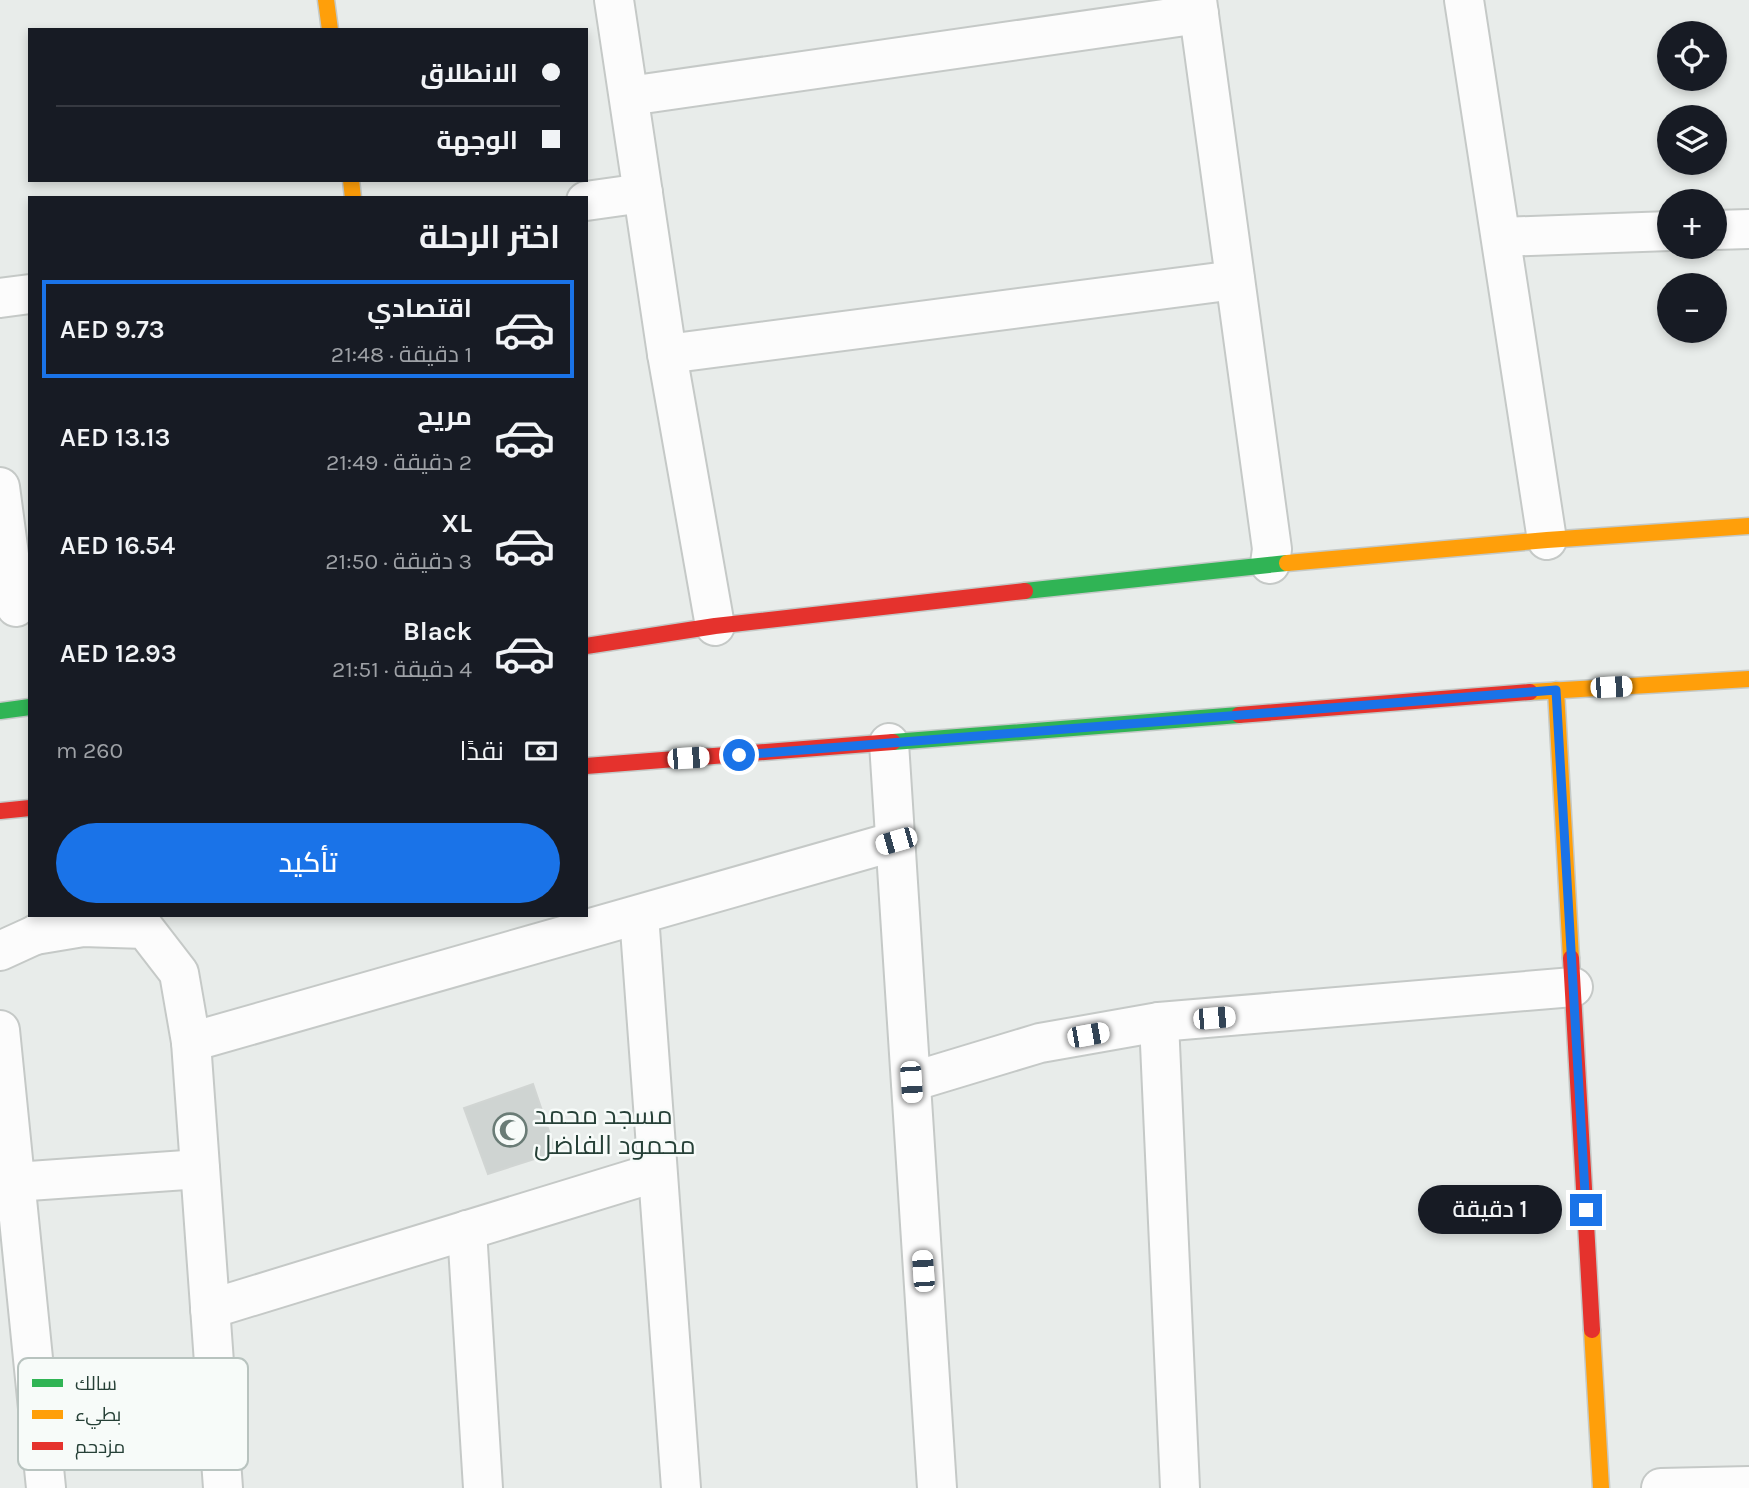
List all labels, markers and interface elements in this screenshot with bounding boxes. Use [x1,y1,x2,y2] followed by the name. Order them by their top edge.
[1657,21,1727,343] map controls
[1657,21,1727,91] button: locate
[420,58,518,89] text: الانطلاق
[1657,105,1727,175] button: layers
[437,125,518,156] text: الوجهة
[1657,189,1727,259] button: +
[419,219,560,256] text: اختر الرحلة
[1657,273,1727,343] button: −
[367,293,472,324] text: اقتصادي
[493,298,556,361] icon: car
[60,314,165,345] text: AED 9.73
[331,341,472,368] text: 1 دقيقة · 21:48
[417,401,472,432] text: مريح
[493,406,556,469] icon: car
[60,422,171,453] text: AED 13.13
[326,449,472,476] text: 2 دقيقة · 21:49
[441,508,472,539] text: XL
[493,514,556,577] icon: car
[60,530,175,561] text: AED 16.54
[325,548,472,575] text: 3 دقيقة · 21:50
[403,616,472,647] text: Black
[493,622,556,685] icon: car
[60,638,177,669] text: AED 12.93
[332,656,472,683] text: 4 دقيقة · 21:51
[1590,675,1633,699] car
[522,732,560,770] icon: cash
[460,736,504,767] text: نقدًا
[56,737,123,764] text: 260 m
[723,739,755,771] route start
[667,746,710,770] car
[56,823,560,903] button: تأكيد
[873,825,920,857] car
[1193,1006,1236,1030] car
[1066,1021,1111,1049] car
[900,1060,923,1104] car
[534,1100,696,1161] place label: مسجد محمد محمود الفاضل
[491,1111,529,1149] mosque icon: مسجد محمد محمود الفاضل
[1418,1186,1562,1234] callout: 1 دقيقة
[1570,1194,1602,1226] route end
[1452,1196,1528,1223] text: 1 دقيقة
[912,1249,935,1293] car
[18,1358,248,1470] legend
[75,1373,117,1395] text: سالك
[75,1404,121,1429] text: بطيء
[75,1436,125,1460] text: مزدحم

